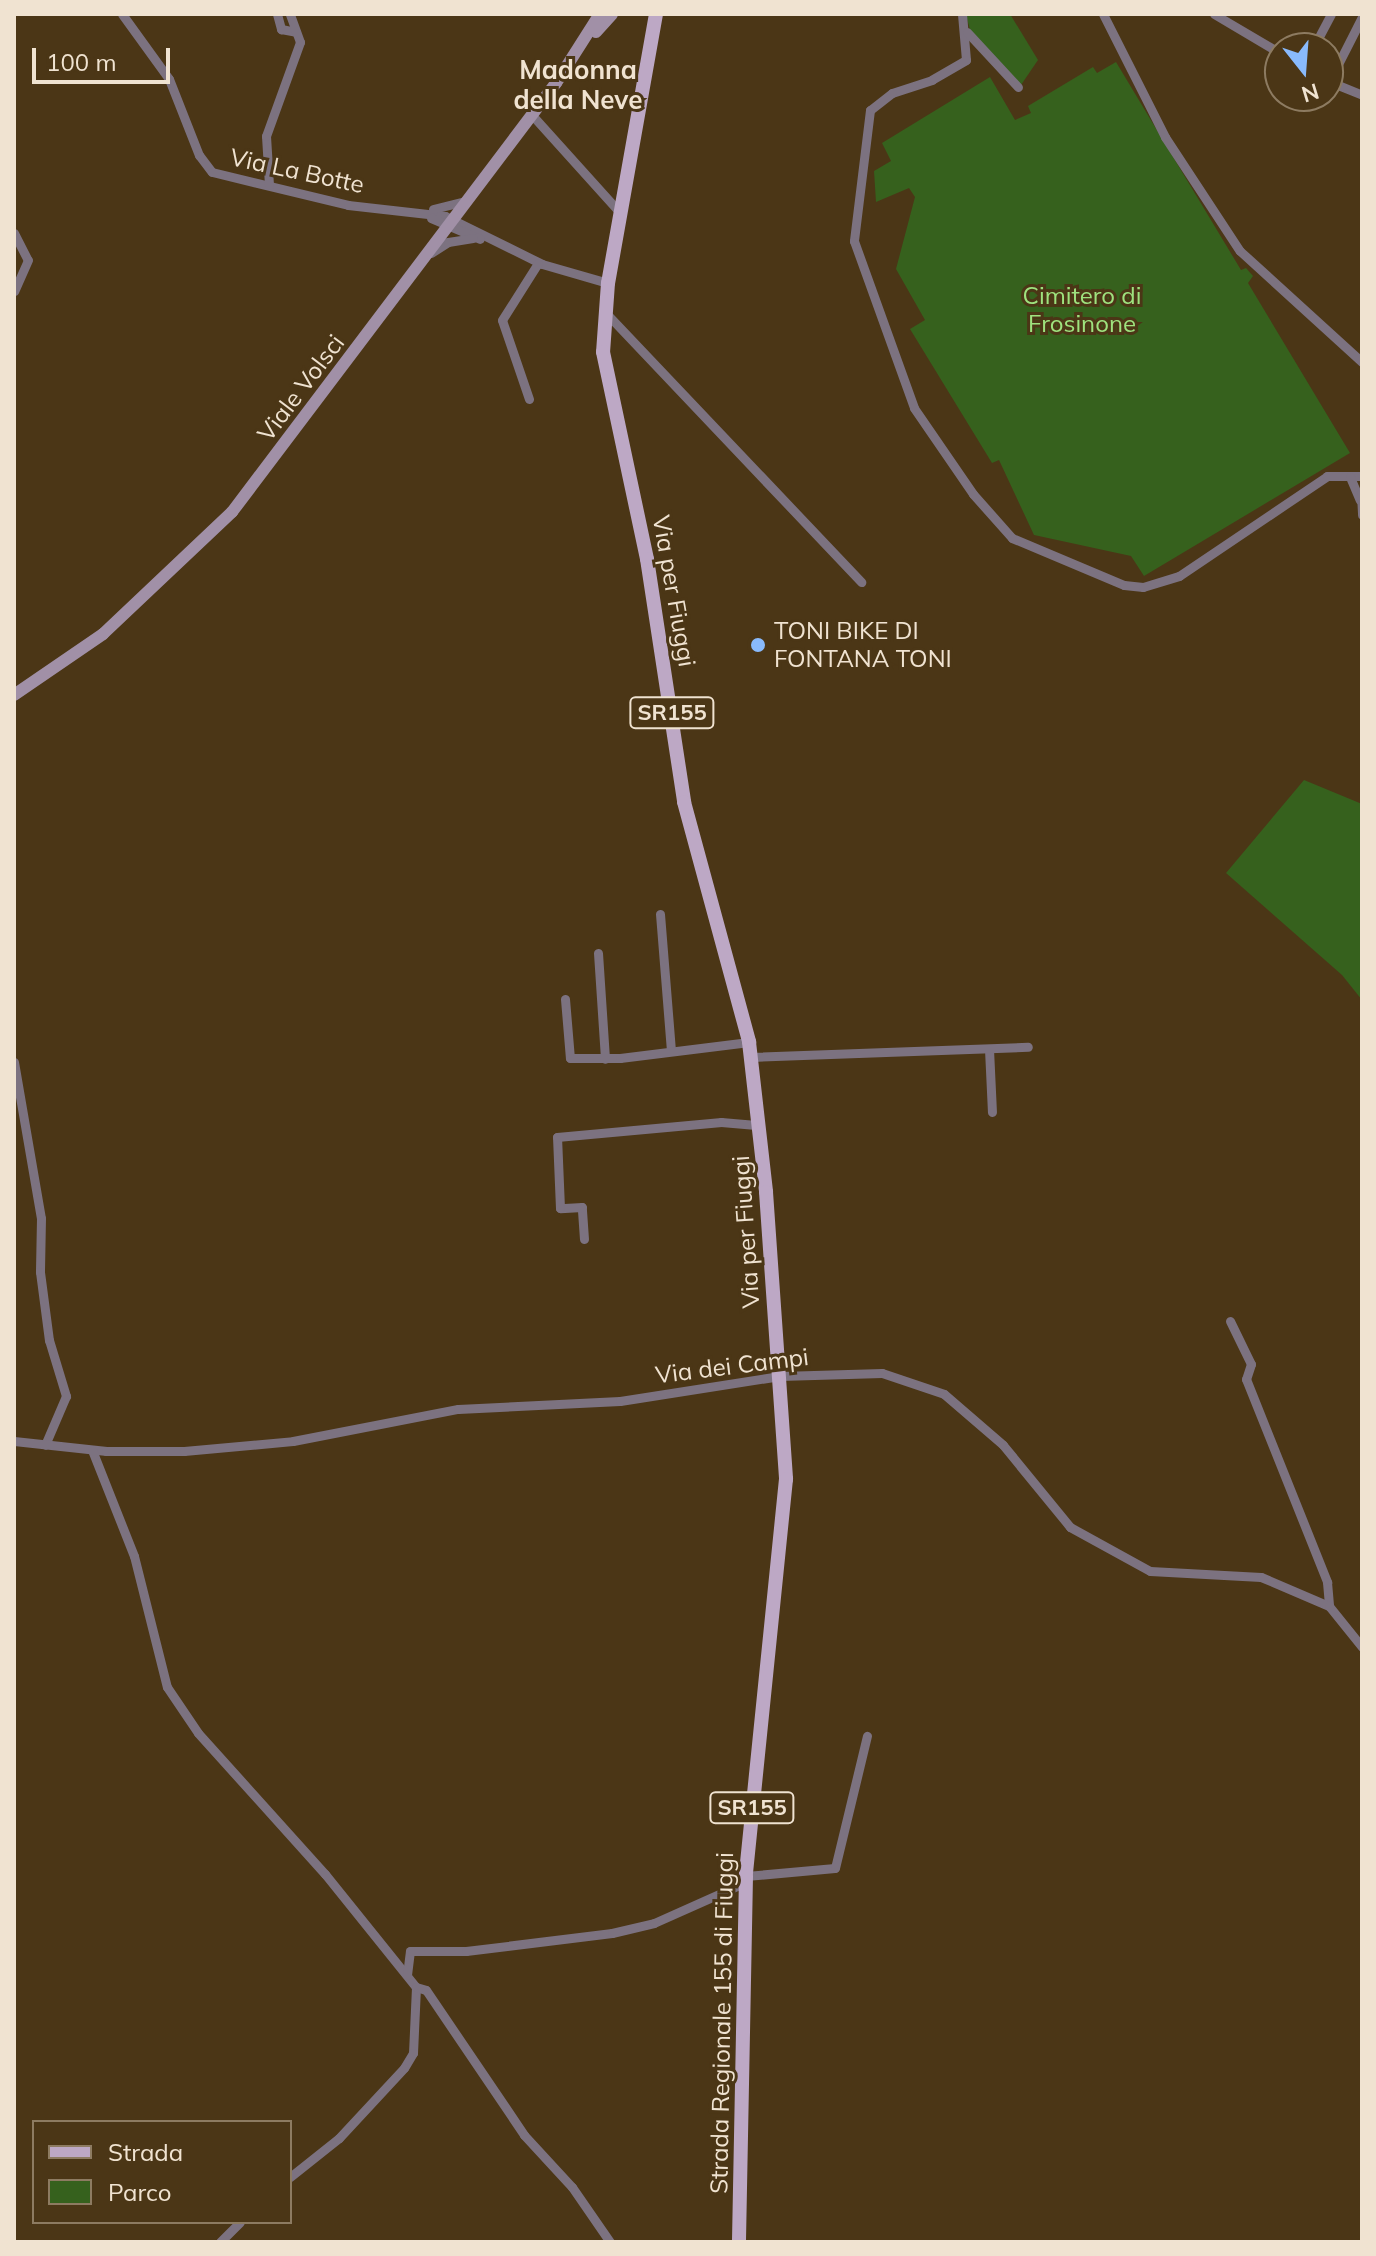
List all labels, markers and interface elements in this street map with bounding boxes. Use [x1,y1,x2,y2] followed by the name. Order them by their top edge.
[36,32,174,82] scale bar
[1264,32,1344,112] north arrow
[46,47,117,77] text: 100 m
[514,54,642,116] district label: Madonna della Neve
[1298,77,1322,109] text: N
[227,143,367,199] street label: Via La Botte
[1023,282,1141,338] park label: Cimitero di Frosinone
[252,329,350,447] street label: Viale Volsci
[647,513,701,669] street label: Via per Fiuggi
[774,617,952,673] place label: TONI BIKE DI FONTANA TONI
[749,636,767,654] marker: TONI BIKE DI FONTANA TONI
[628,695,716,731] road number: SR155
[726,1155,766,1309] street label: Via per Fiuggi
[654,1342,810,1390] street label: Via dei Campi
[708,1790,796,1826] road number: SR155
[705,1852,739,2194] street label: Strada Regionale 155 di Fiuggi
[32,2120,292,2224] legend
[108,2137,183,2167] text: Strada
[108,2177,171,2207] text: Parco

